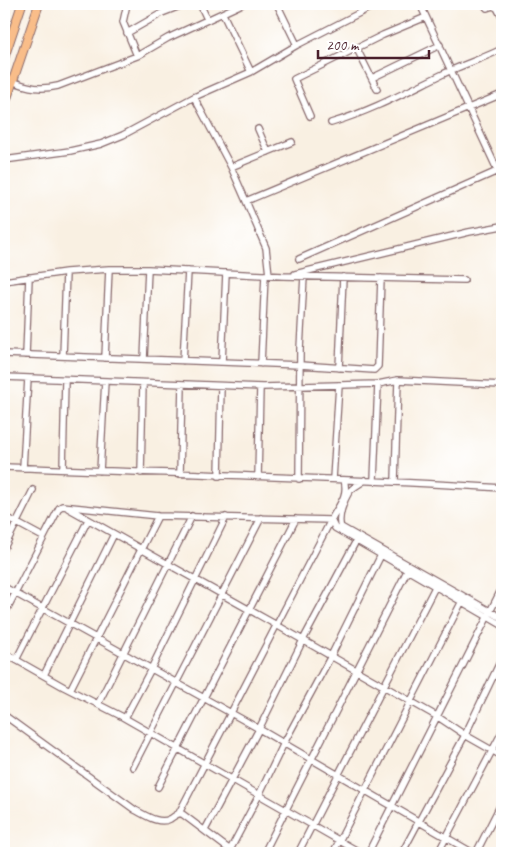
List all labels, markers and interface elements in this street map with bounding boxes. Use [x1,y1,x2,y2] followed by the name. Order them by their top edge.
[318,28,430,60] scale bar
[326,36,360,55] text: 200 m

